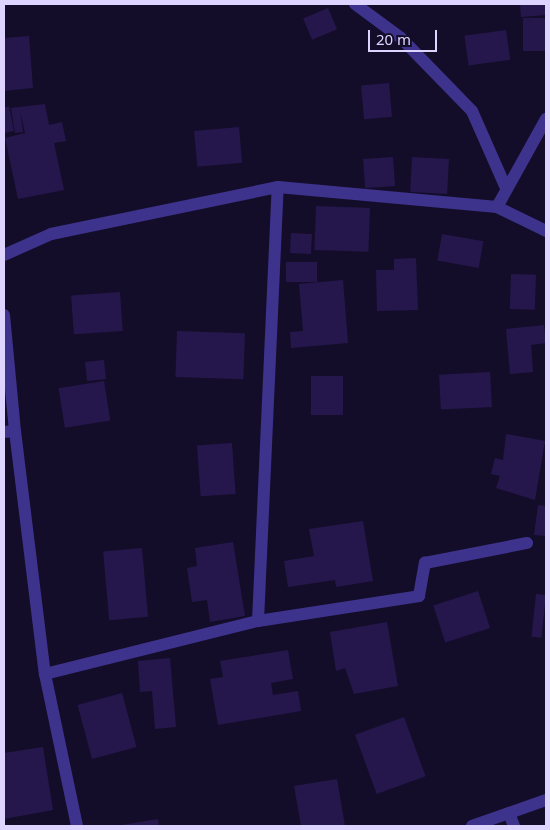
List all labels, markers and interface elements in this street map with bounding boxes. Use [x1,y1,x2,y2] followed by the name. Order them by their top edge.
[370,20,439,52] scale bar
[376,29,411,49] text: 20 m

